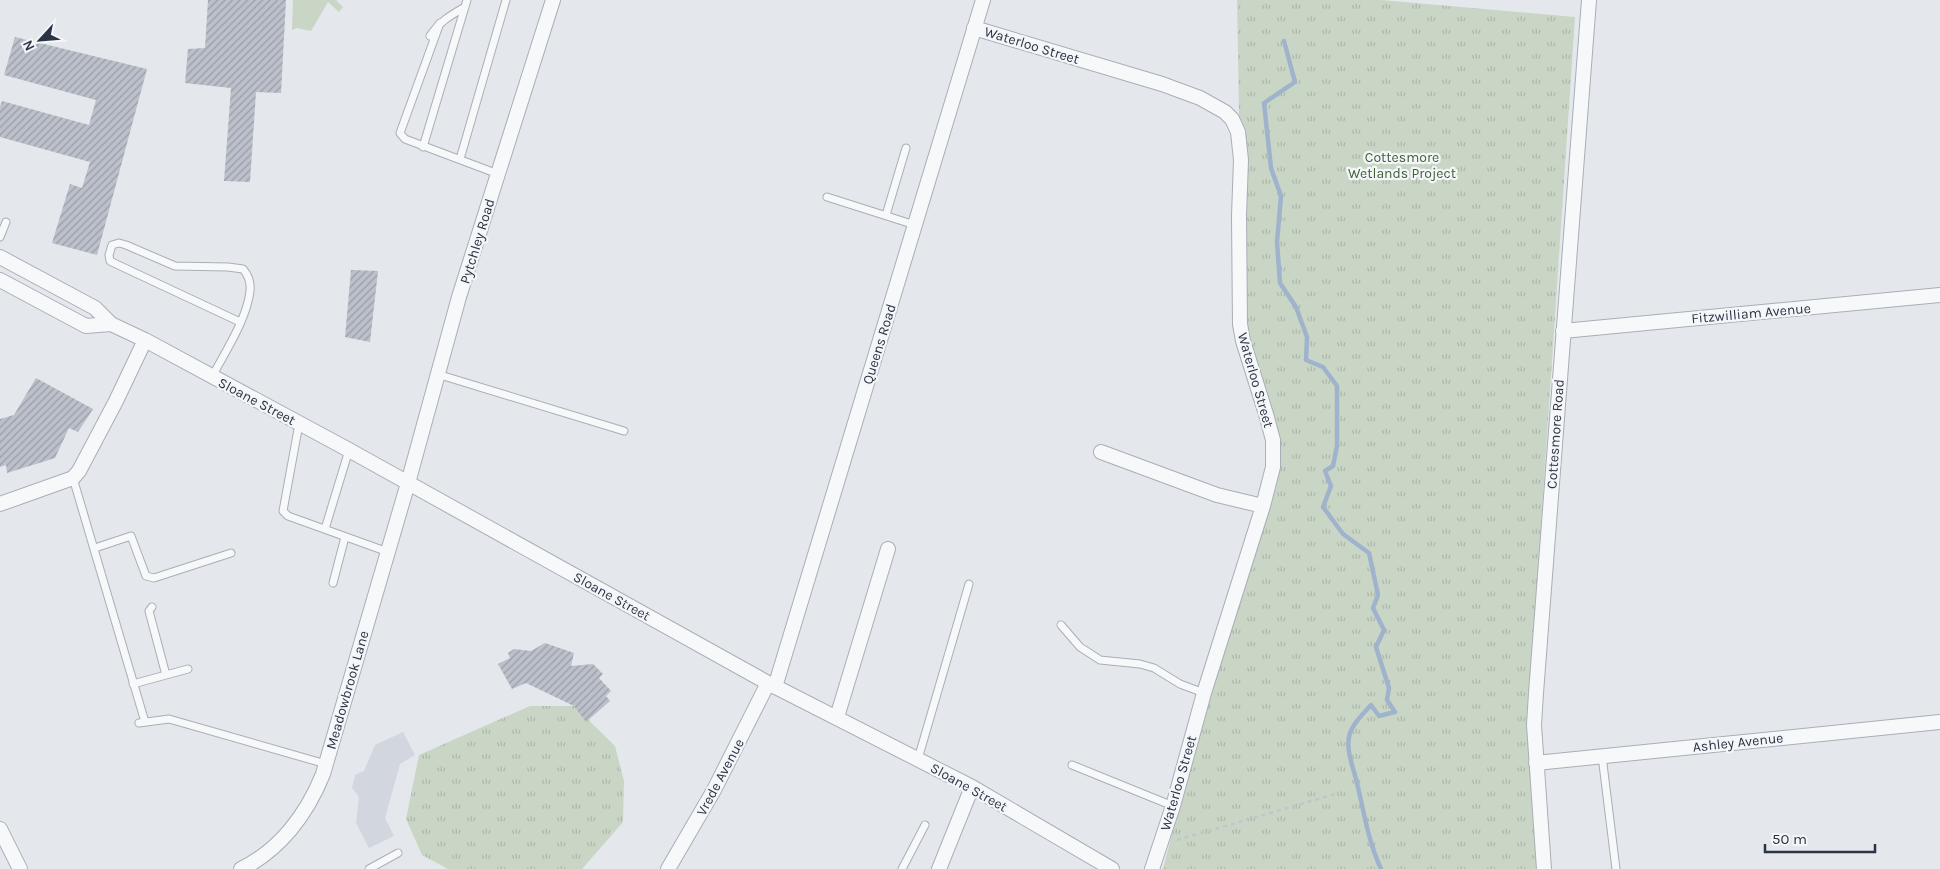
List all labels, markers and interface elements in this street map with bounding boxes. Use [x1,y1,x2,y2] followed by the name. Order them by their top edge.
[15,15,65,65] north arrow
[982,23,1081,68] street label: Waterloo Street
[19,37,39,54] text: N
[1348,149,1456,182] park label: Cottesmore Wetlands Project
[456,196,499,286] street label: Pytchley Road
[1691,300,1812,327] street label: Fitzwilliam Avenue
[859,302,900,386] street label: Queens Road
[1234,331,1277,430] street label: Waterloo Street
[215,374,298,429] street label: Sloane Street
[1543,379,1568,489] street label: Cottesmore Road
[570,568,653,625] street label: Sloane Street
[322,629,373,751] street label: Meadowbrook Lane
[1692,729,1784,756] street label: Ashley Avenue
[1157,734,1200,833] street label: Waterloo Street
[693,736,748,819] street label: Vrede Avenue
[927,759,1010,816] street label: Sloane Street
[1765,822,1875,854] scale bar
[1772,830,1807,848] text: 50 m

